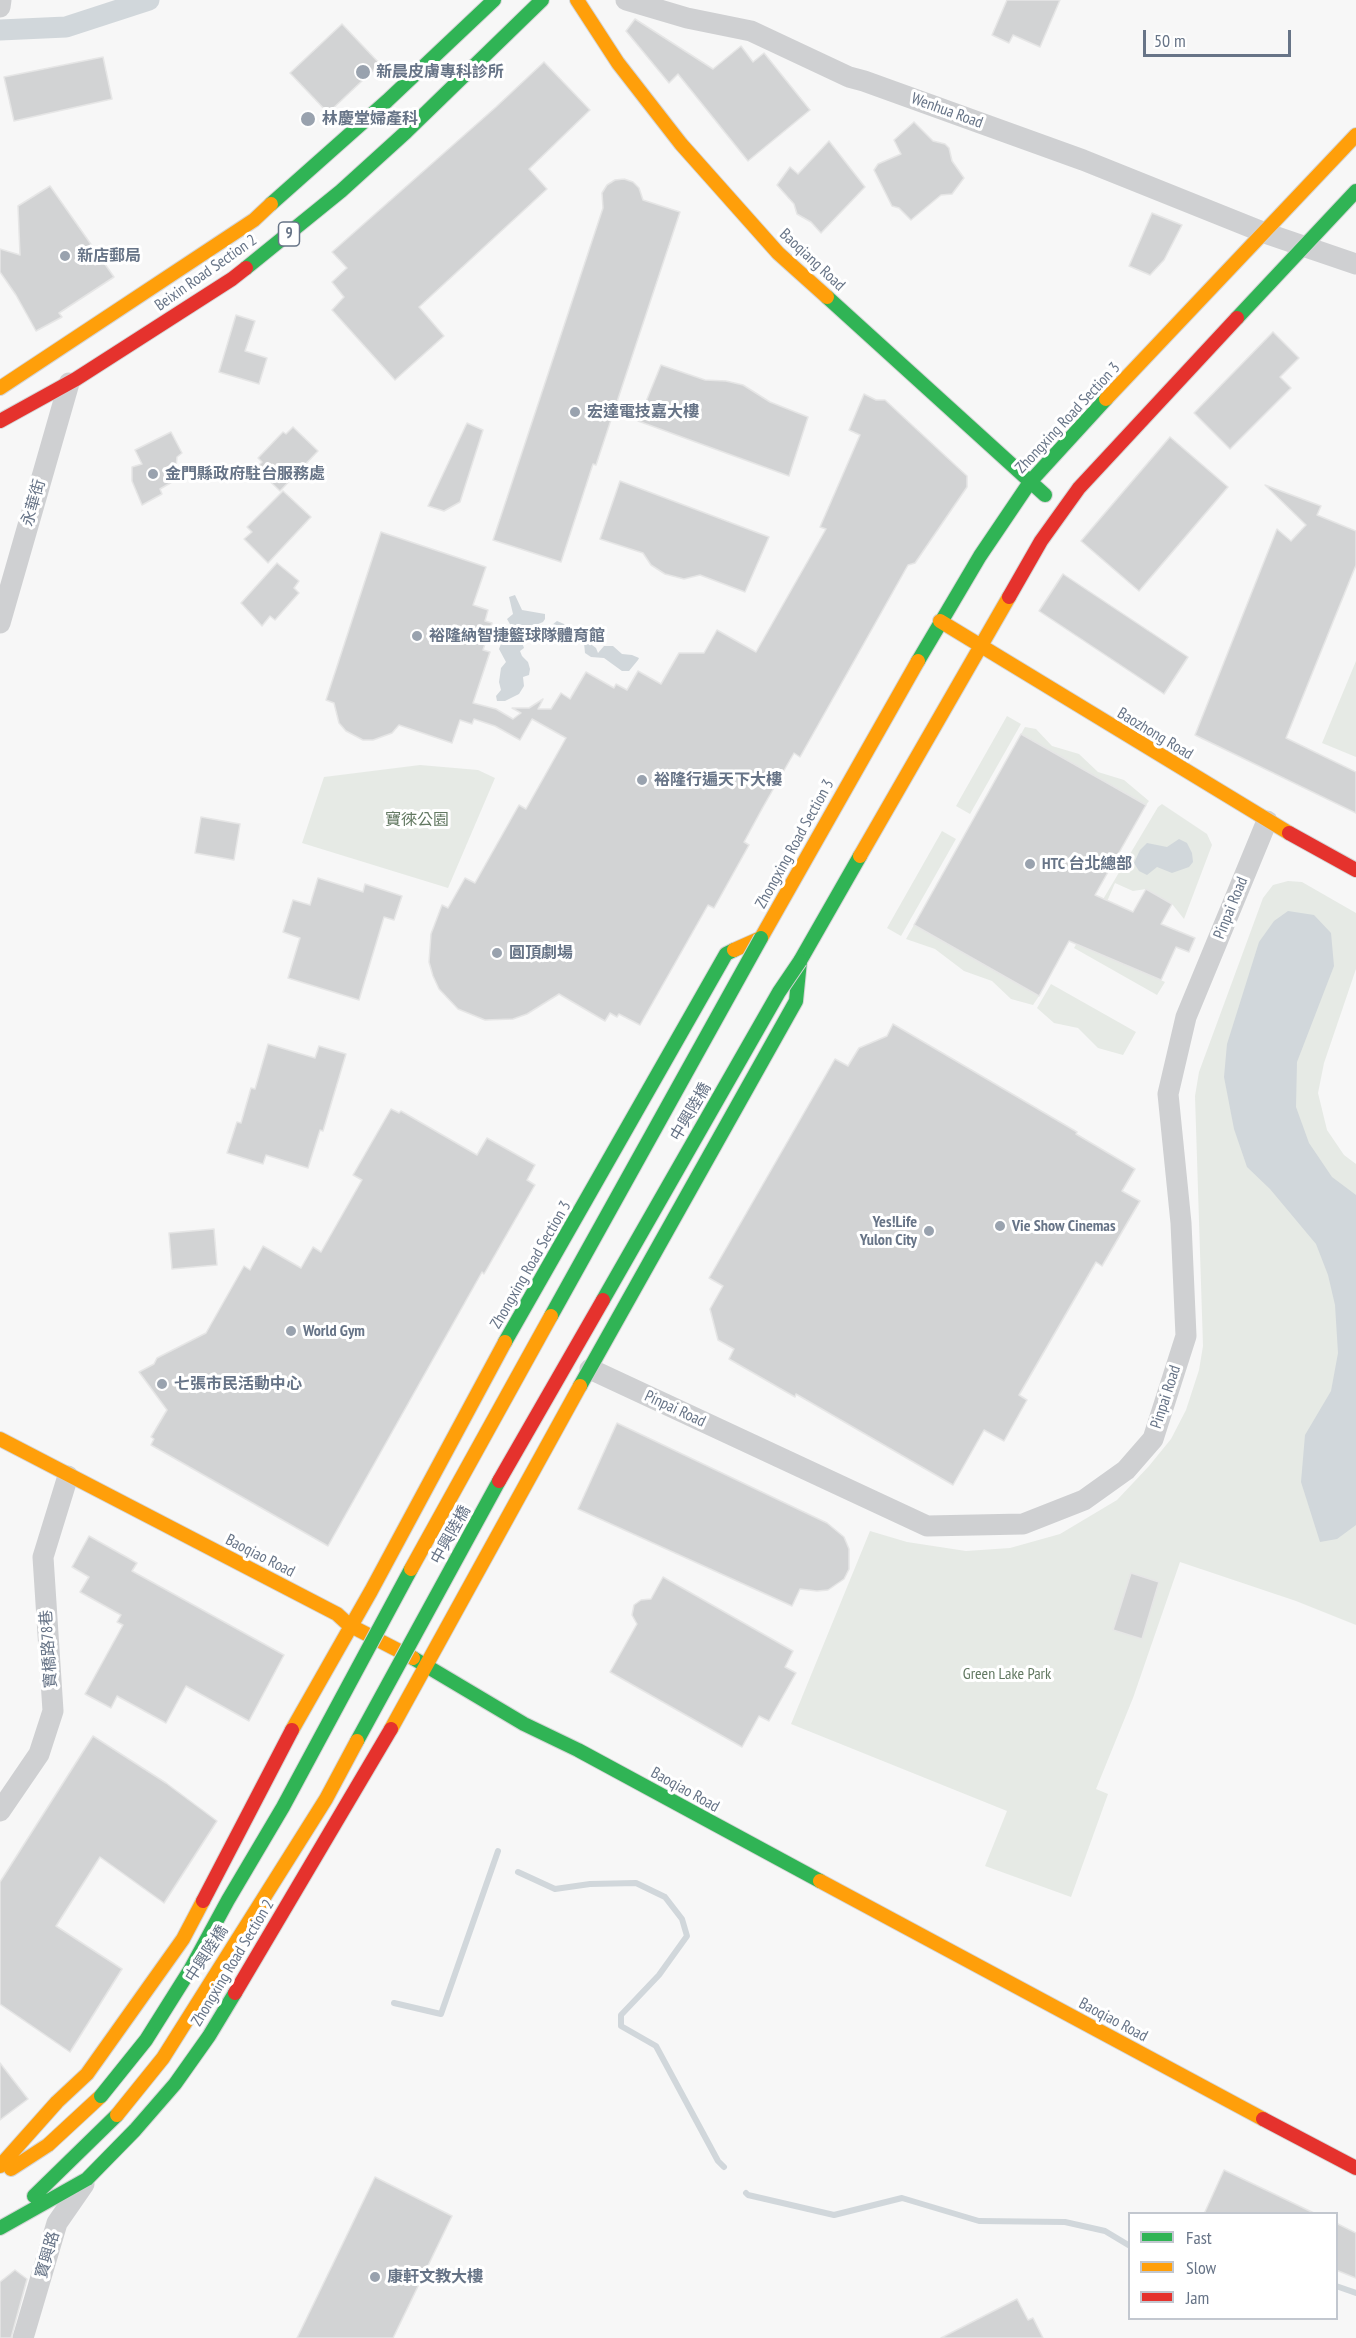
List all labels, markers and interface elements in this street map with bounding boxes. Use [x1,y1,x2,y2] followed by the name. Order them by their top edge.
[1146,18,1294,56] scale bar
[1154,29,1186,52] text: 50 m
[376,62,504,82] place label: 新晨皮膚專科診所
[354,63,372,81] marker: 新晨皮膚專科診所
[909,89,985,133] street label: Wenhua Road
[322,109,418,129] place label: 林慶堂婦產科
[299,110,317,128] marker: 林慶堂婦產科
[278,222,300,246] road number: 9
[775,225,849,295] street label: Baoqiang Road
[151,231,261,315] street label: Beixin Road Section 2
[77,246,141,266] place label: 新店郵局
[58,249,72,263] marker: 新店郵局
[1012,359,1124,477] street label: Zhongxing Road Section 3
[587,402,699,422] place label: 宏達電技嘉大樓
[568,405,582,419] marker: 宏達電技嘉大樓
[165,464,325,484] place label: 金門縣政府駐台服務處
[146,467,160,481] marker: 金門縣政府駐台服務處
[18,477,50,529] street label: 永華街
[429,626,605,646] place label: 裕隆納智捷籃球隊體育館
[410,629,424,643] marker: 裕隆納智捷籃球隊體育館
[1114,704,1196,764] street label: Baozhong Road
[654,770,782,790] place label: 裕隆行遍天下大樓
[635,773,649,787] marker: 裕隆行遍天下大樓
[752,776,838,912] street label: Zhongxing Road Section 3
[385,810,449,830] park label: 寶徠公園
[1042,854,1132,874] place label: HTC 台北總部
[1023,857,1037,871] marker: HTC 台北總部
[1210,874,1252,942] street label: Pinpai Road
[509,943,573,963] place label: 圓頂劇場
[490,946,504,960] marker: 圓頂劇場
[667,1079,715,1145] street label: 中興陸橋
[487,1198,575,1332] street label: Zhongxing Road Section 3
[860,1212,917,1250] place label: Yes!Life Yulon City
[1012,1216,1116,1236] place label: Vie Show Cinemas
[993,1219,1007,1233] marker: Vie Show Cinemas
[922,1224,936,1238] marker: Yes!Life Yulon City
[303,1321,365,1341] place label: World Gym
[284,1324,298,1338] marker: World Gym
[1147,1363,1185,1431] street label: Pinpai Road
[174,1374,302,1394] place label: 七張市民活動中心
[155,1377,169,1391] marker: 七張市民活動中心
[641,1387,709,1431] street label: Pinpai Road
[427,1502,475,1568] street label: 中興陸橋
[222,1530,298,1582] street label: Baoqiao Road
[37,1609,61,1689] street label: 寶橋路78巷
[963,1664,1051,1684] park label: Green Lake Park
[647,1763,723,1817] street label: Baoqiao Road
[188,1896,278,2030] street label: Zhongxing Road Section 2
[182,1922,232,1986] street label: 中興陸橋
[1075,1994,1151,2046] street label: Baoqiao Road
[1128,2212,1338,2320] legend
[1186,2226,1212,2249] text: Fast
[32,2229,64,2281] street label: 寶興路
[1186,2256,1216,2279] text: Slow
[387,2267,483,2287] place label: 康軒文教大樓
[368,2270,382,2284] marker: 康軒文教大樓
[1186,2286,1209,2309] text: Jam

